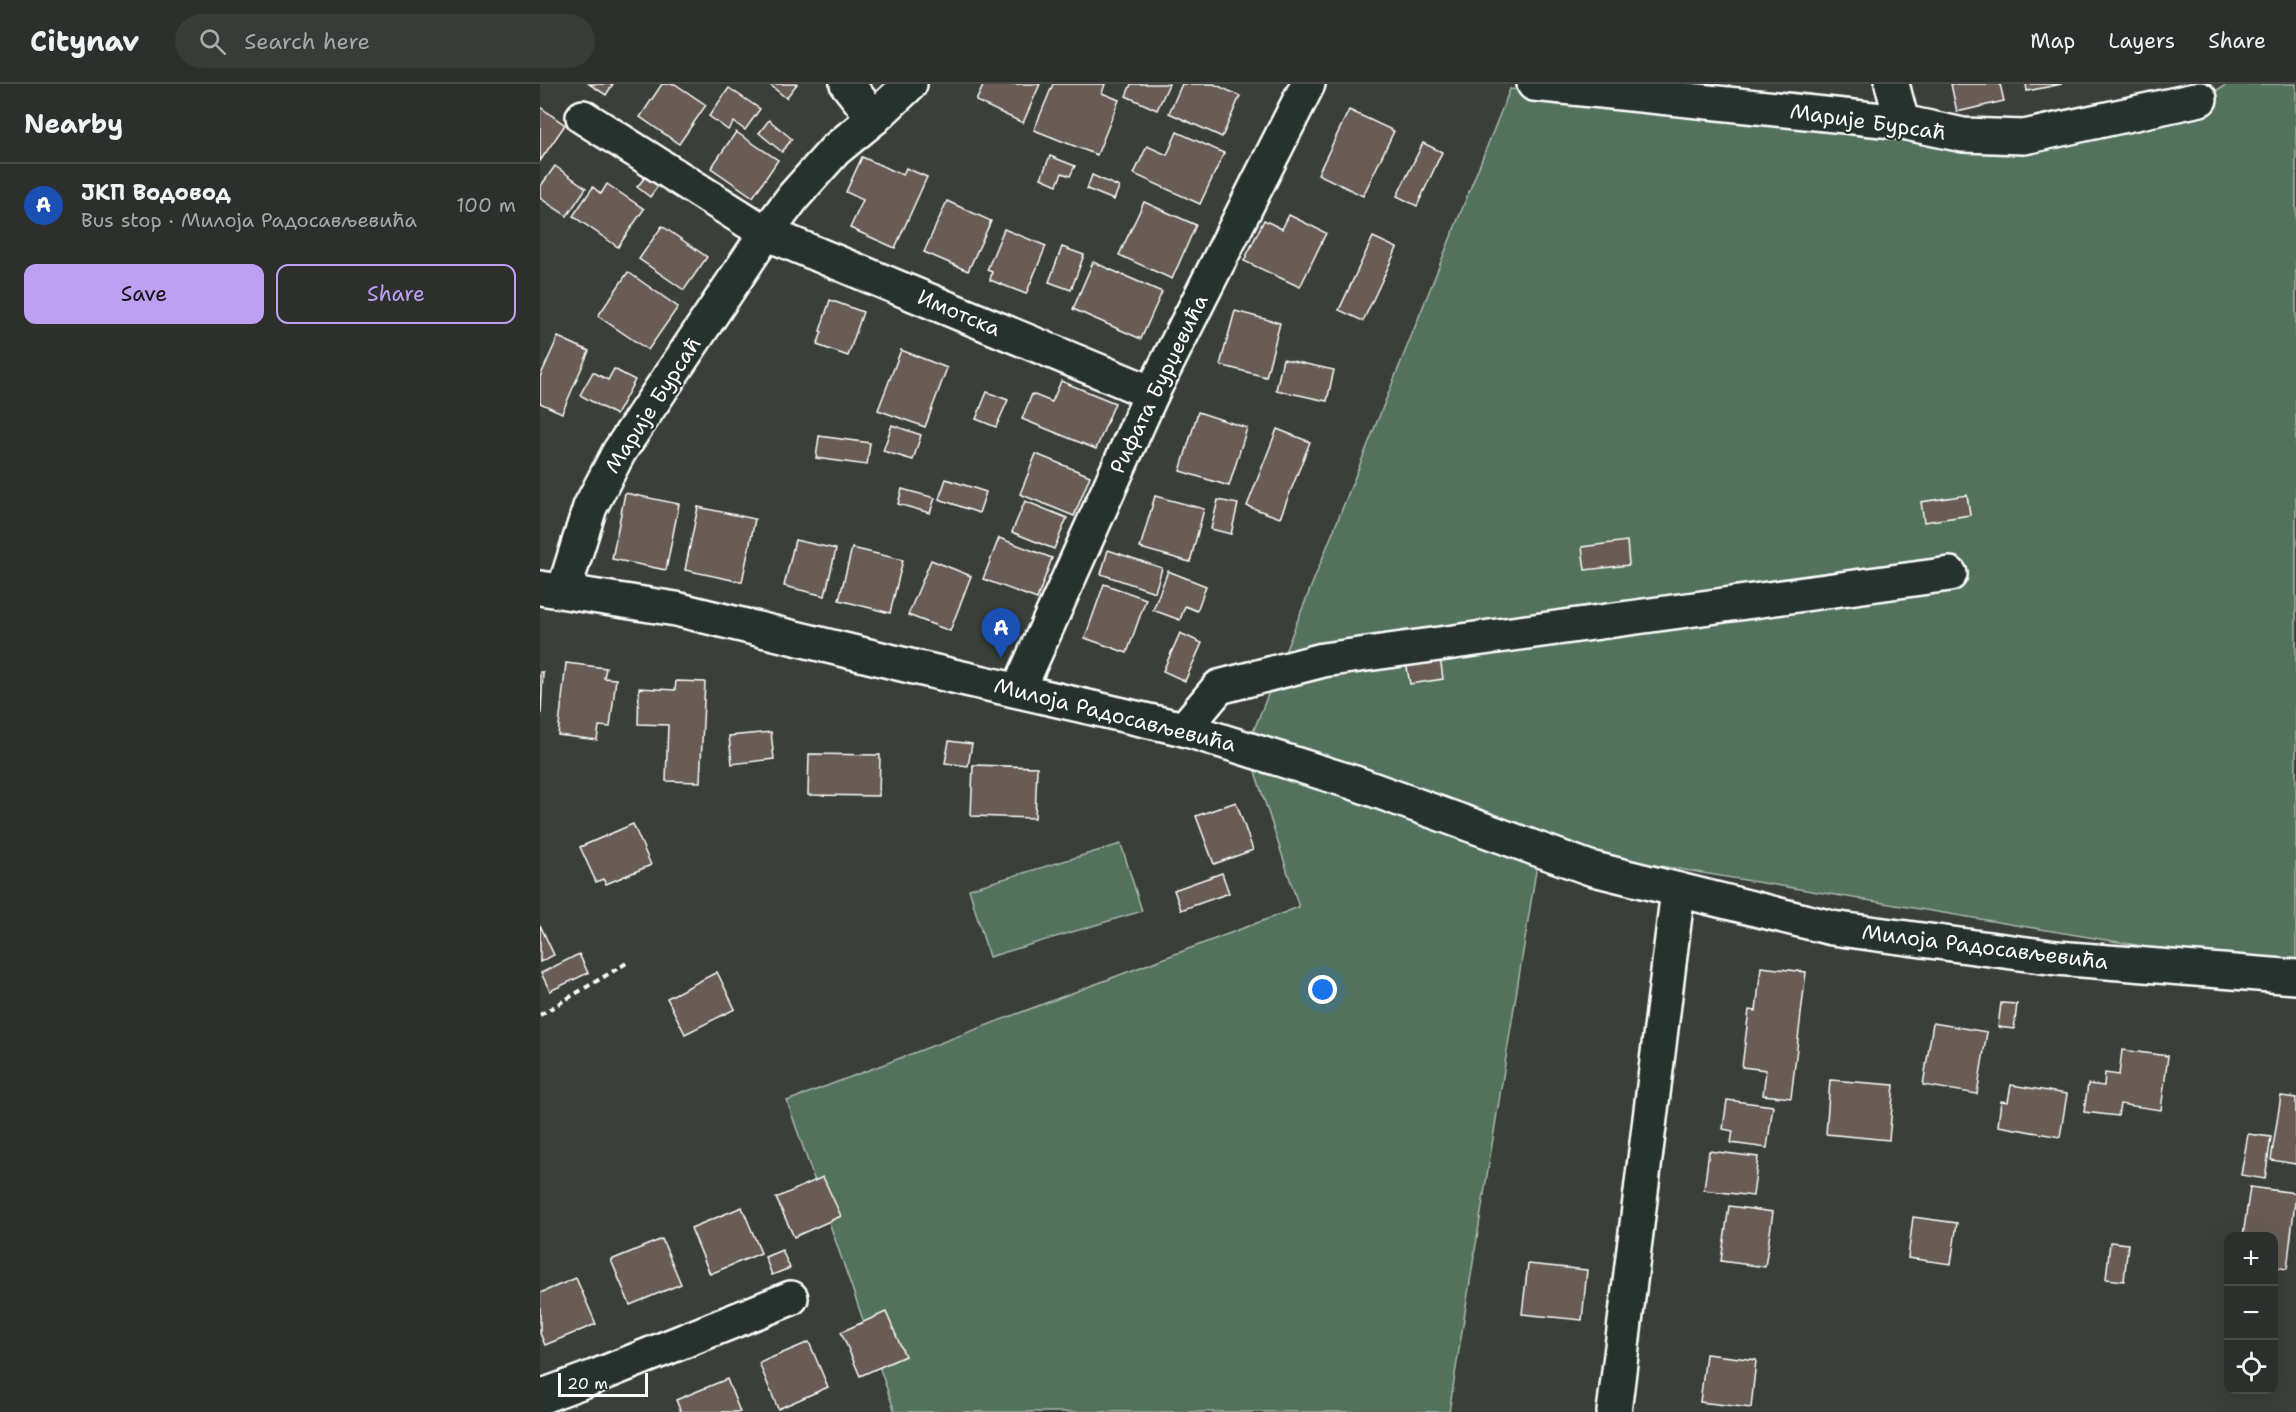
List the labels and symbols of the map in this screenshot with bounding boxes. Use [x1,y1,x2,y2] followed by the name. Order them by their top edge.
[1788,97,1948,147] street label: Марије Бурсаћ
[913,283,1005,343] street label: Имотска
[1103,290,1215,478] street label: Рифата Бурџевића
[598,331,708,479] street label: Марије Бурсаћ
[982,608,1020,658] pin: A
[991,671,1239,759] street label: Милоја Радосављевића
[1860,918,2110,976] street label: Милоја Радосављевића
[1308,975,1337,1004] your location
[558,1370,648,1398] scale bar

